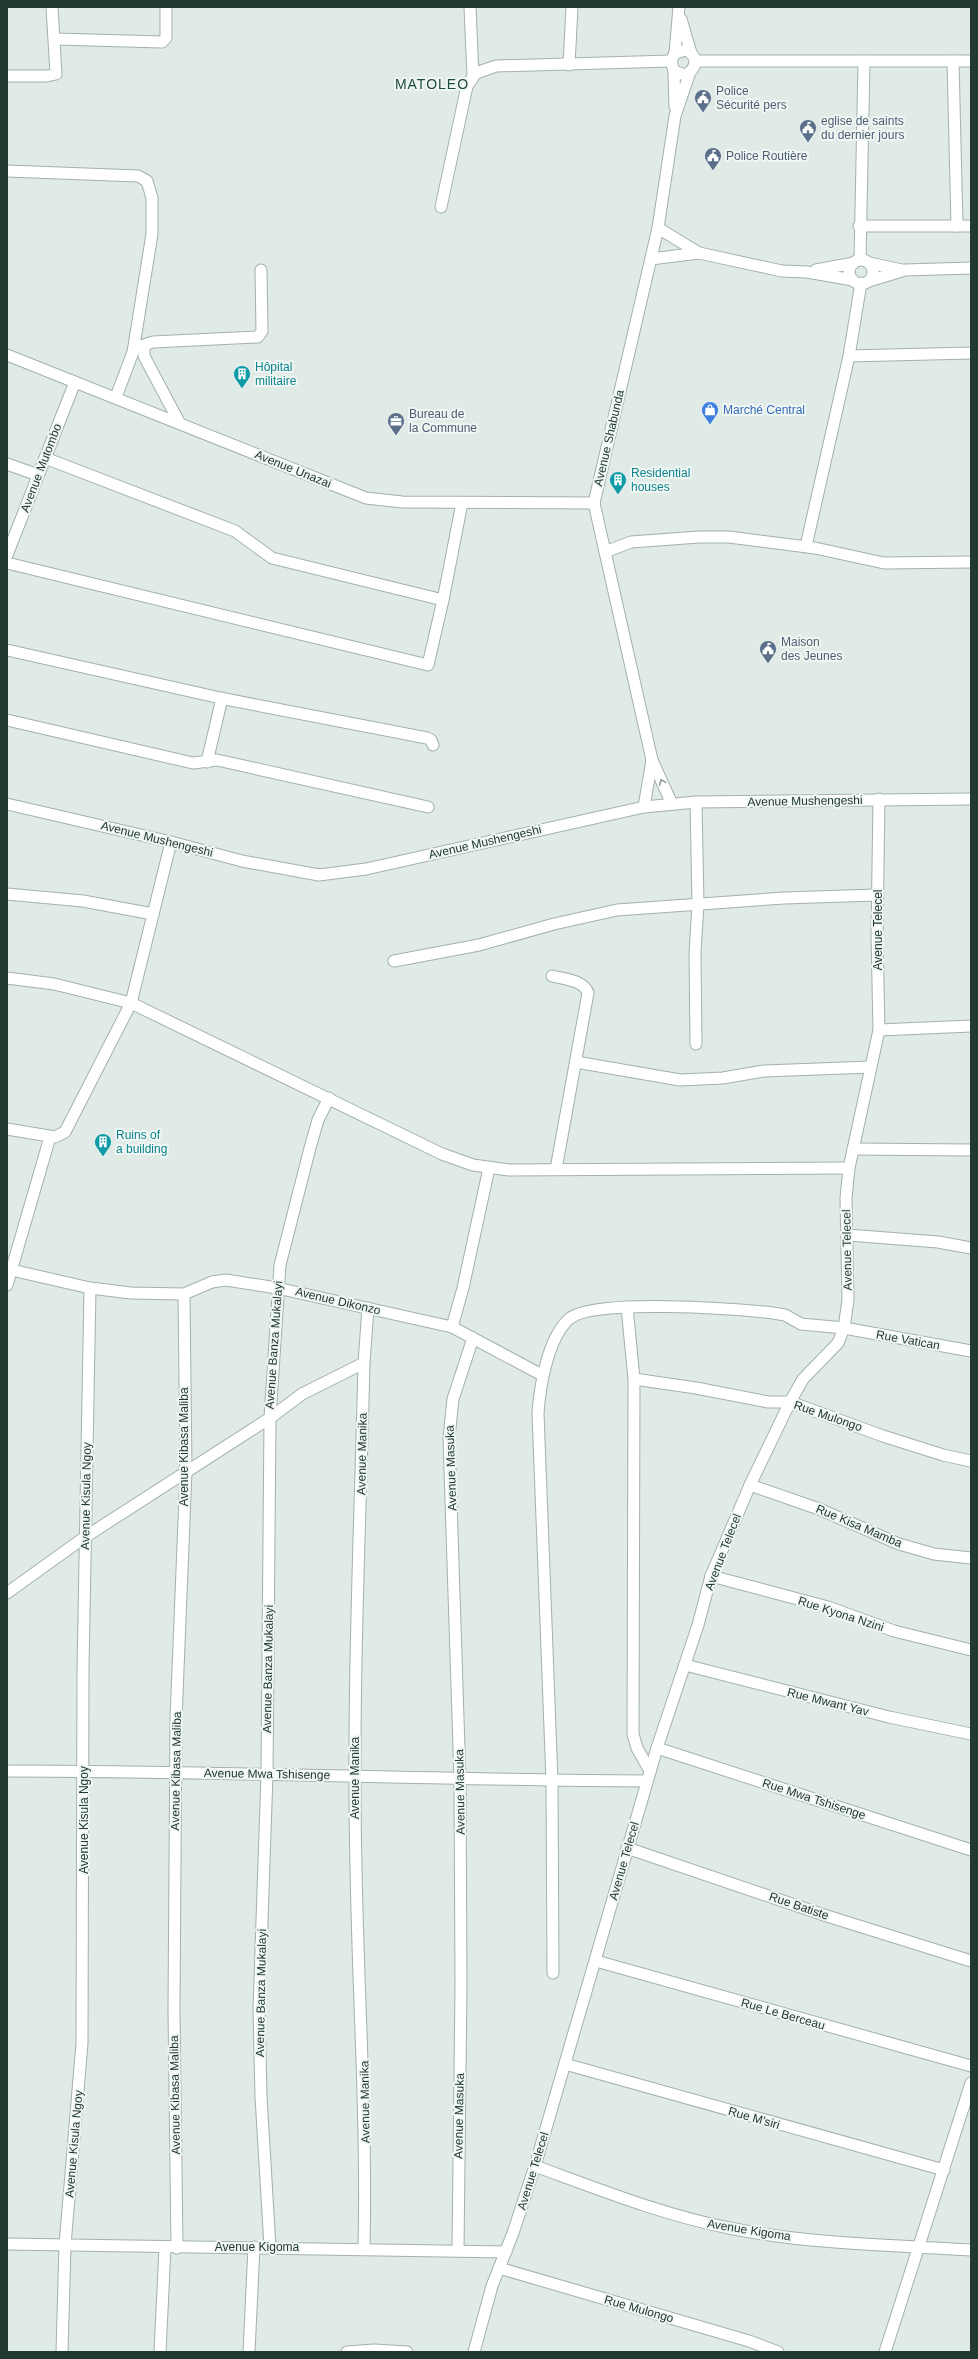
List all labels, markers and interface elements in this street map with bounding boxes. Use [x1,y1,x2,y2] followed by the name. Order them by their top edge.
[395,76,469,92] district label: MATOLEO
[716,84,787,112] place label: Police Sécurité pers
[693,88,713,113] public building icon: Police Sécurité pers
[821,114,904,142] place label: eglise de saints du dernier jours
[798,118,818,143] public building icon: eglise de saints du dernier jours
[703,146,723,171] public building icon: Police Routière
[726,149,808,163] place label: Police Routière
[255,360,297,388] place label: Hôpital militaire
[232,364,252,389] building icon: Hôpital militaire
[591,388,627,488] street label: Avenue Shabunda
[700,400,720,425] shop icon: Marché Central
[723,403,805,417] place label: Marché Central
[409,407,477,435] place label: Bureau de la Commune
[386,411,406,436] office icon: Bureau de la Commune
[18,421,64,514] street label: Avenue Mutombo
[253,447,333,491] street label: Avenue Unazai
[631,466,690,494] place label: Residential houses
[608,470,628,495] building icon: Residential houses
[781,635,842,663] place label: Maison des Jeunes
[758,639,778,664] public building icon: Maison des Jeunes
[659,778,667,786] one-way arrow
[747,793,863,809] street label: Avenue Mushengeshi
[99,818,215,860] street label: Avenue Mushengeshi
[427,822,543,862] street label: Avenue Mushengeshi
[871,890,885,970] street label: Avenue Telecel
[116,1128,167,1156] place label: Ruins of a building
[93,1132,113,1157] building icon: Ruins of a building
[839,1209,855,1291] street label: Avenue Telecel
[263,1280,285,1410] street label: Avenue Banza Mukalayi
[294,1284,382,1318] street label: Avenue Dikonzo
[875,1328,941,1352] street label: Rue Vatican
[177,1387,191,1507] street label: Avenue Kibasa Maliba
[792,1398,864,1434] street label: Rue Mulongo
[354,1412,370,1495] street label: Avenue Manika
[442,1425,459,1511] street label: Avenue Masuka
[78,1442,94,1550] street label: Avenue Kisula Ngoy
[814,1502,904,1551] street label: Rue Kisa Mamba
[702,1512,744,1592] street label: Avenue Telecel
[796,1594,886,1634] street label: Rue Kyona Nzini
[260,1605,276,1733] street label: Avenue Banza Mukalayi
[786,1685,870,1719] street label: Rue Mwant Yav
[168,1711,184,1831] street label: Avenue Kibasa Maliba
[348,1736,362,1819] street label: Avenue Manika
[452,1749,468,1835] street label: Avenue Masuka
[77,1766,91,1874] street label: Avenue Kisula Ngoy
[204,1766,331,1782] street label: Avenue Mwa Tshisenge
[761,1776,868,1822] street label: Rue Mwa Tshisenge
[606,1820,642,1902] street label: Avenue Telecel
[767,1889,831,1923] street label: Rue Batiste
[253,1929,269,2057] street label: Avenue Banza Mukalayi
[739,1995,827,2033] street label: Rue Le Berceau
[167,2035,183,2155] street label: Avenue Kibasa Maliba
[357,2060,373,2143] street label: Avenue Manika
[451,2073,467,2159] street label: Avenue Masuka
[62,2090,86,2198] street label: Avenue Kisula Ngoy
[727,2104,781,2132] street label: Rue M'siri
[514,2130,552,2212] street label: Avenue Telecel
[706,2216,792,2244] street label: Avenue Kigoma
[215,2240,300,2254] street label: Avenue Kigoma
[603,2292,676,2326] street label: Rue Mulongo

